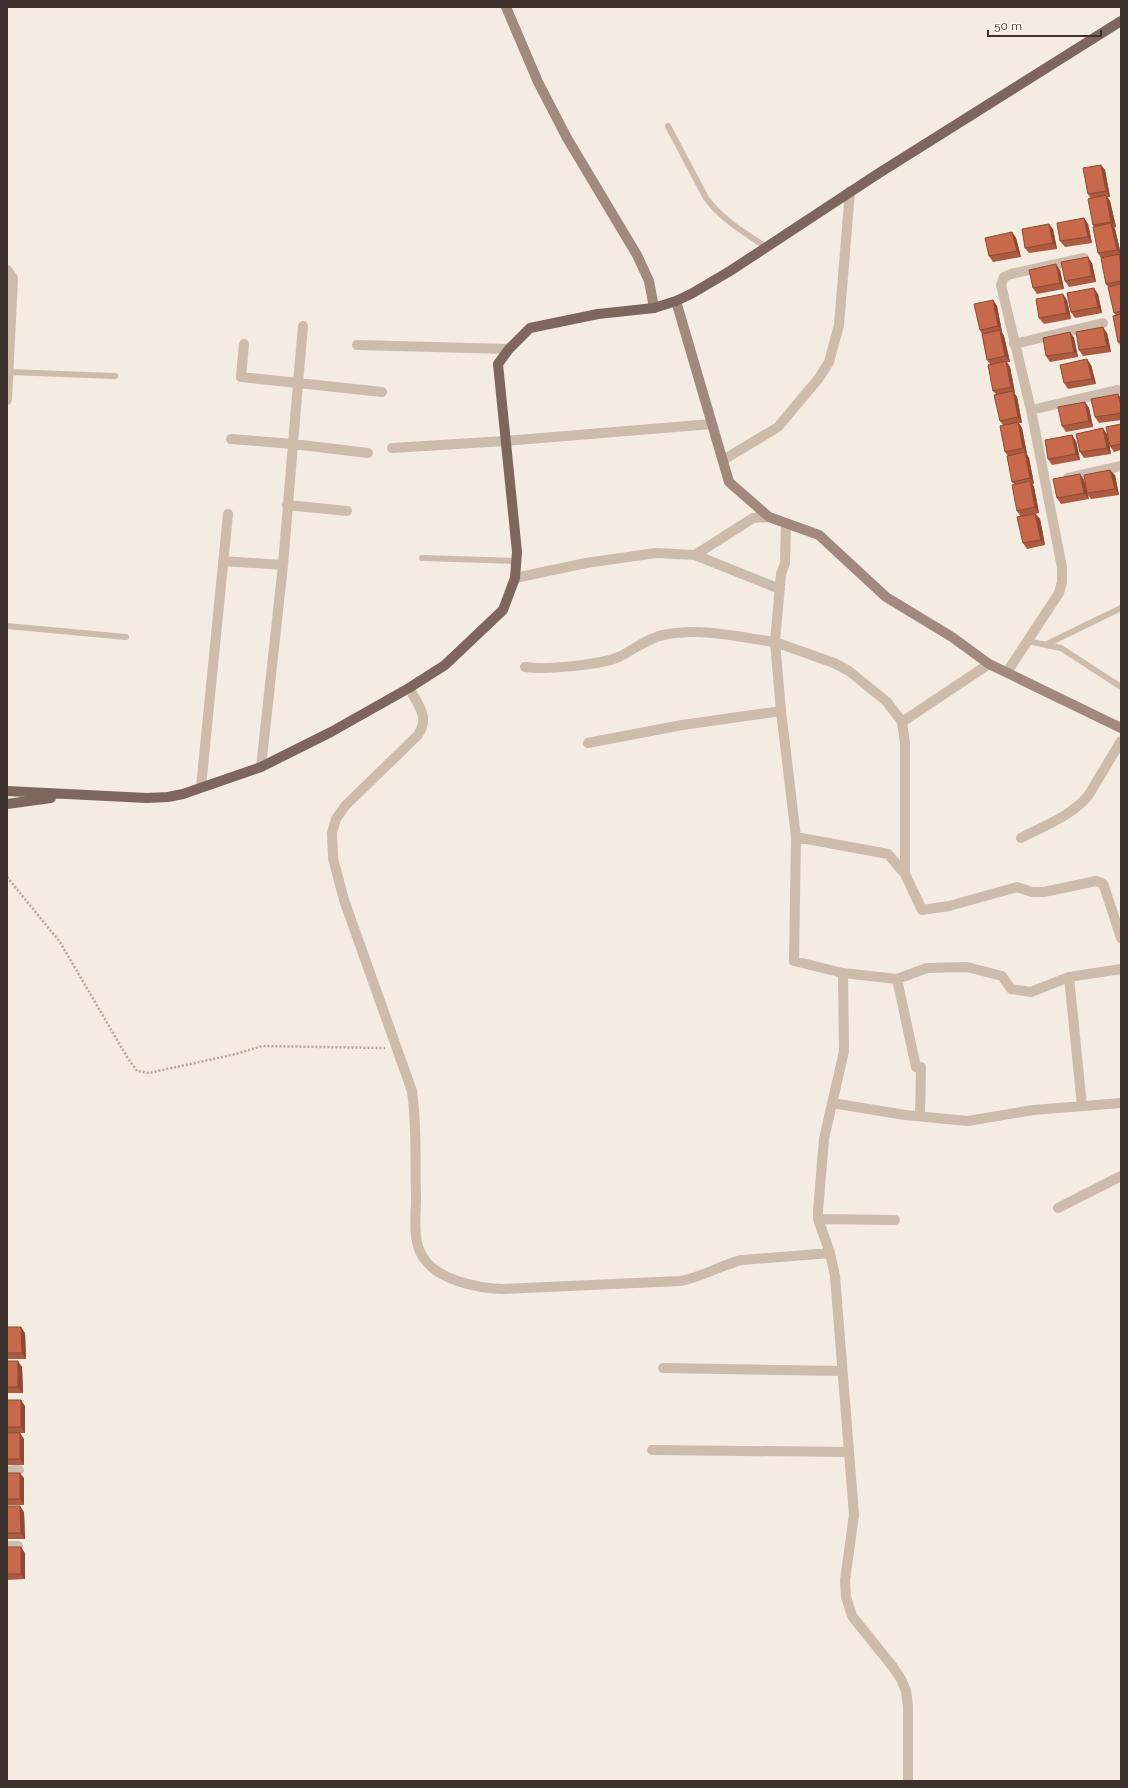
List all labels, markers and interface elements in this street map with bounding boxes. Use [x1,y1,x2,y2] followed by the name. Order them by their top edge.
[988,12,1101,38] scale bar
[994,19,1022,33] text: 50 m

